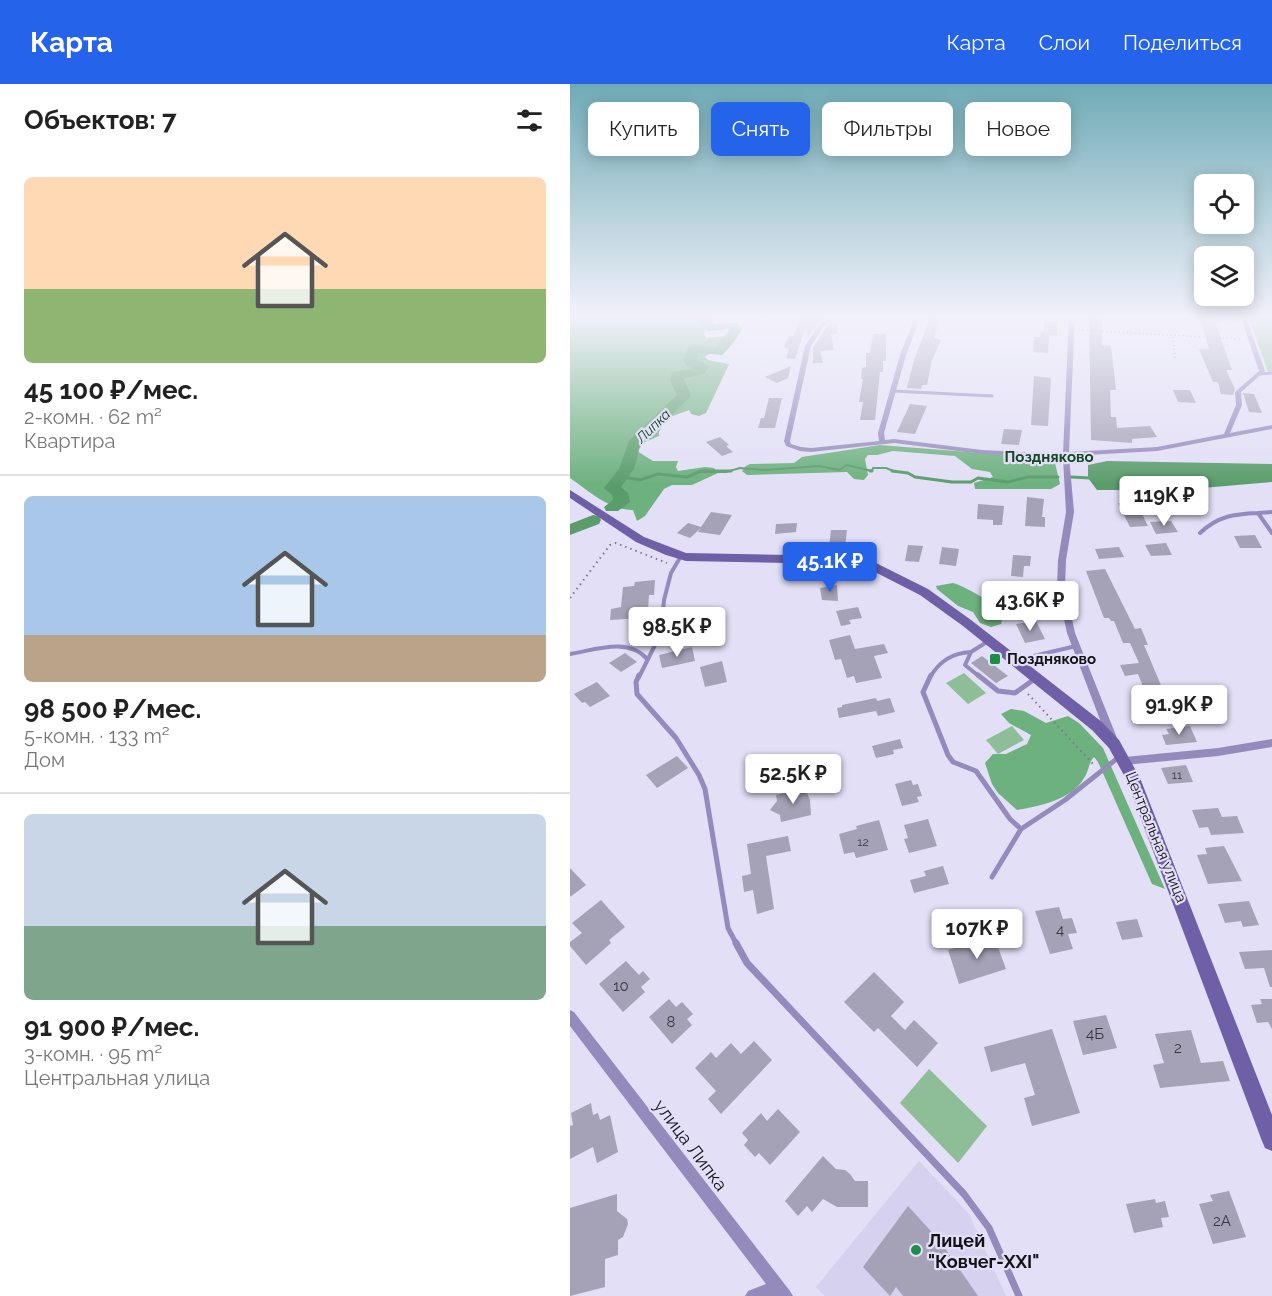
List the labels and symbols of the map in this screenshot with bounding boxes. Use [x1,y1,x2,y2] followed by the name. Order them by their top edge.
[632,406,673,447] water label: Липка
[1004,448,1094,466] district label: Поздняково
[1115,476,1213,527] pin: 119K ₽
[775,542,885,593] pin: 45.1K ₽
[975,581,1085,632] pin: 43.6K ₽
[622,607,732,658] pin: 98.5K ₽
[1007,650,1096,668] place label: Поздняково
[988,652,1002,666] marker: Поздняково
[1124,685,1234,736] pin: 91.9K ₽
[738,754,848,805] pin: 52.5K ₽
[1172,768,1182,782] house number: 11
[1122,769,1190,905] street label: Центральная улица
[857,835,869,849] house number: 12
[928,909,1026,960] pin: 107K ₽
[1056,921,1064,939] house number: 4
[613,977,629,995] house number: 10
[667,1013,676,1031] house number: 8
[1086,1025,1104,1043] house number: 4Б
[1174,1039,1182,1057] house number: 2
[650,1095,732,1195] street label: улица Липка
[1213,1212,1231,1230] house number: 2А
[928,1230,1039,1272] place label: Лицей "Ковчег-XXI"
[909,1243,923,1257] marker: Лицей "Ковчег-XXI"

